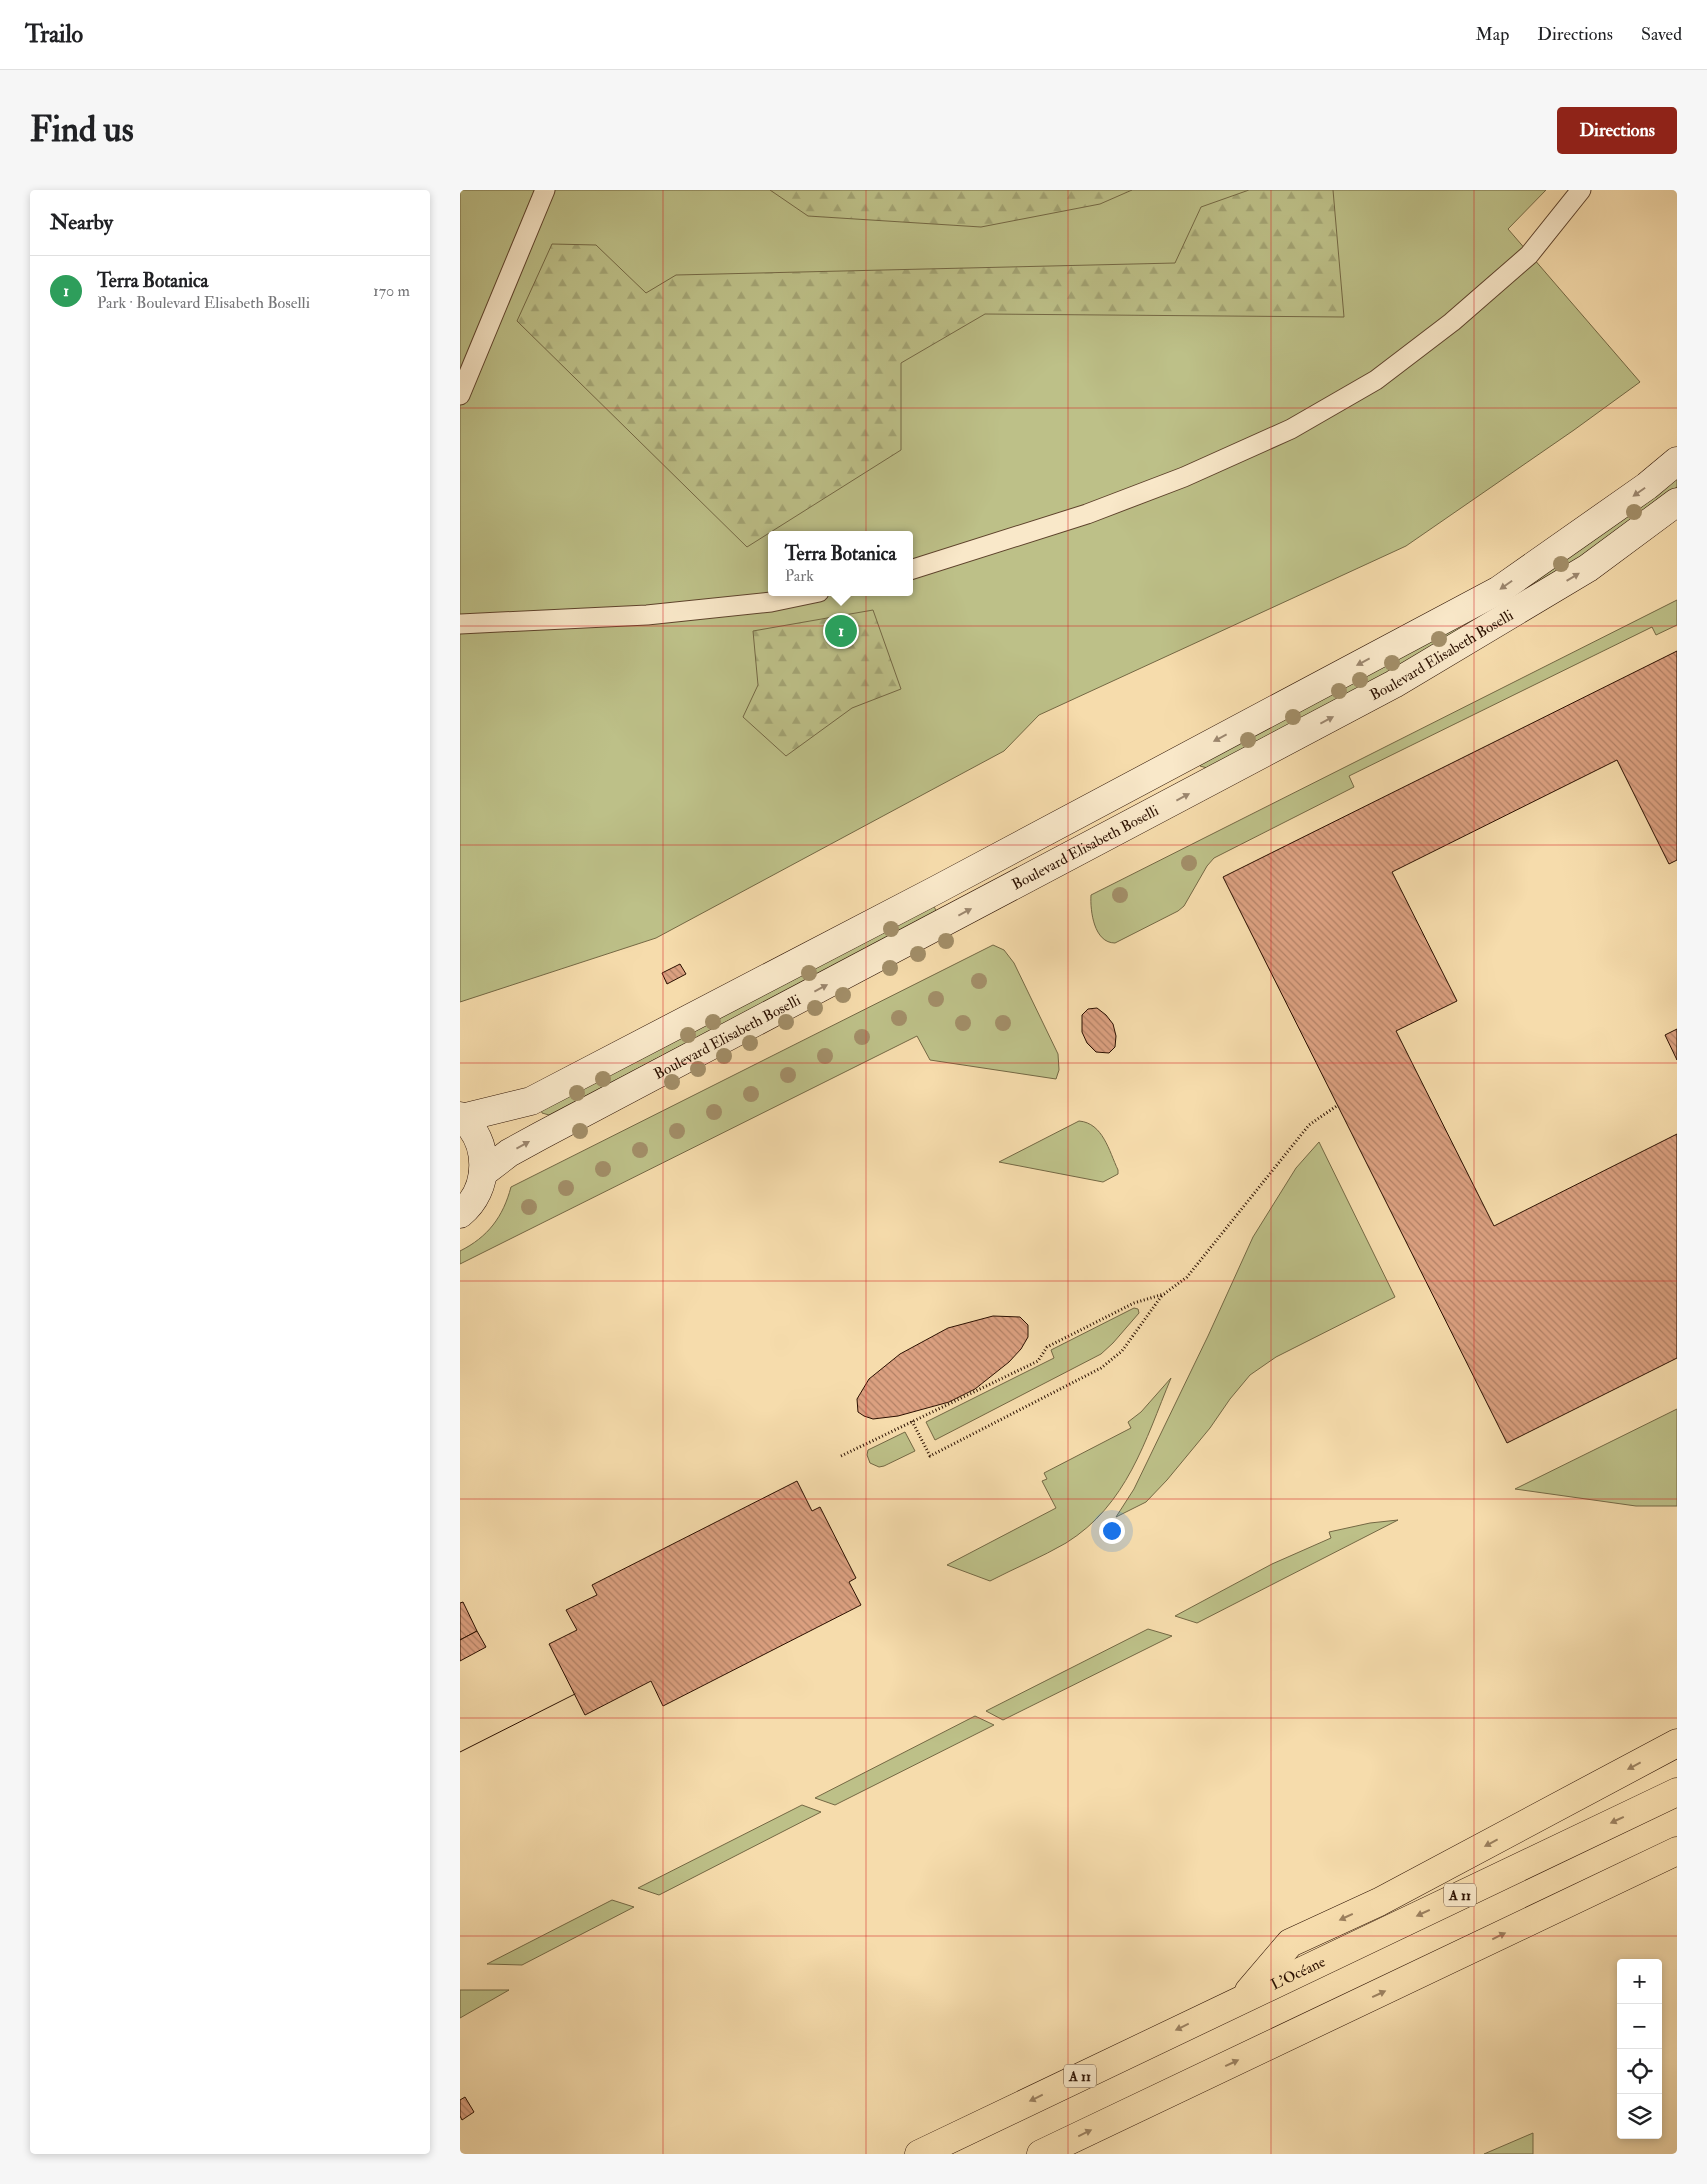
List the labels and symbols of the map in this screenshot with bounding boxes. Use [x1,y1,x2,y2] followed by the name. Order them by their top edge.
[1632,487,1646,497] one-way arrow
[1566,572,1579,581] one-way arrow
[1499,580,1513,590] one-way arrow
[1367,605,1517,705] street label: Boulevard Elisabeth Boselli
[825,612,857,650] pin: 1
[1356,658,1370,666] one-way arrow
[1319,716,1334,724] one-way arrow
[1212,734,1227,742] one-way arrow
[1177,792,1190,801] one-way arrow
[1009,801,1162,894] street label: Boulevard Elisabeth Boselli
[958,908,972,916] one-way arrow
[814,984,829,992] one-way arrow
[651,990,804,1084] street label: Boulevard Elisabeth Boselli
[516,1141,530,1149] one-way arrow
[1099,1518,1125,1544] your location
[1627,1762,1641,1770] one-way arrow
[1610,1817,1624,1825] one-way arrow
[1484,1839,1498,1847] one-way arrow
[1444,1884,1476,1906] road number: A 11
[1416,1909,1430,1917] one-way arrow
[1339,1913,1353,1921] one-way arrow
[1492,1932,1507,1941] one-way arrow
[1268,1952,1328,1994] street label: L’Océane
[1372,1989,1386,1997] one-way arrow
[1175,2024,1189,2032] one-way arrow
[1225,2059,1239,2067] one-way arrow
[1064,2064,1096,2088] road number: A 11
[1029,2094,1043,2102] one-way arrow
[1078,2129,1092,2137] one-way arrow

